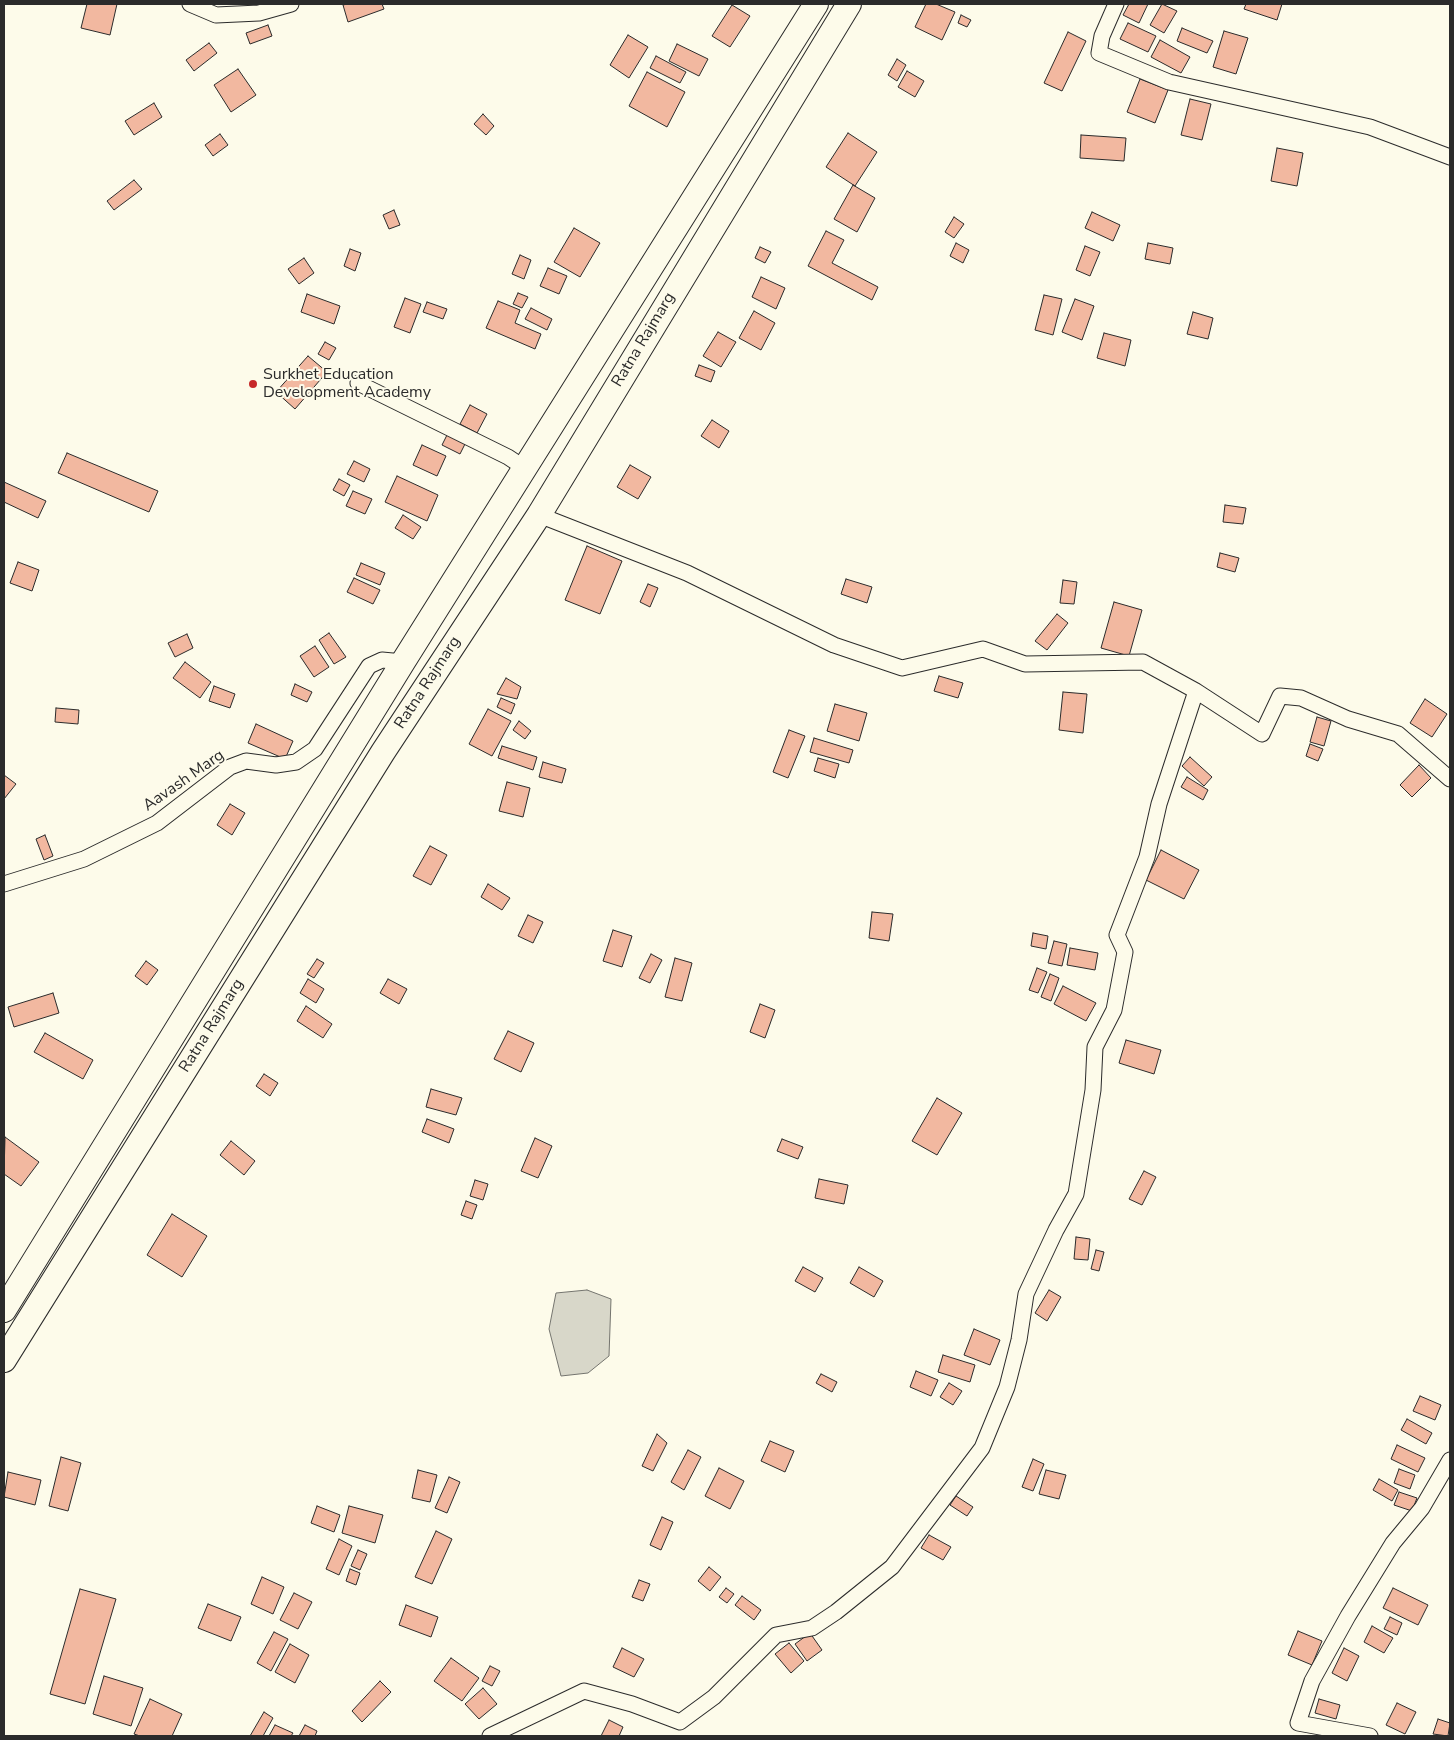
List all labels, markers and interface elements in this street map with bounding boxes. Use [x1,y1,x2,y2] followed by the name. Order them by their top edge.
[608,289,680,391] street label: Ratna Rajmarg
[263,365,431,403] place label: Surkhet Education Development Academy
[247,378,259,390] marker: Surkhet Education Development Academy
[391,633,465,733] street label: Ratna Rajmarg
[140,746,228,816] street label: Aavash Marg
[176,976,248,1076] street label: Ratna Rajmarg

